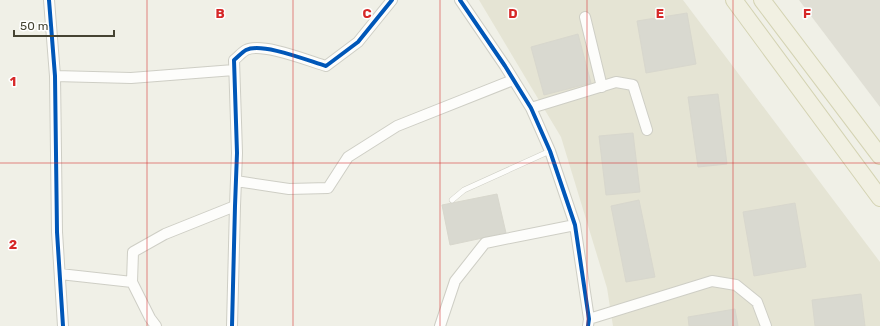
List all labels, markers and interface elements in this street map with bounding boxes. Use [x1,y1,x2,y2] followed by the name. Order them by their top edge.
[215,6,225,21] text: B
[362,6,372,21] text: C
[508,6,518,21] text: D
[656,6,664,21] text: E
[803,6,811,21] text: F
[14,12,114,38] scale bar
[20,19,48,33] text: 50 m
[10,74,16,89] text: 1
[9,237,17,252] text: 2

